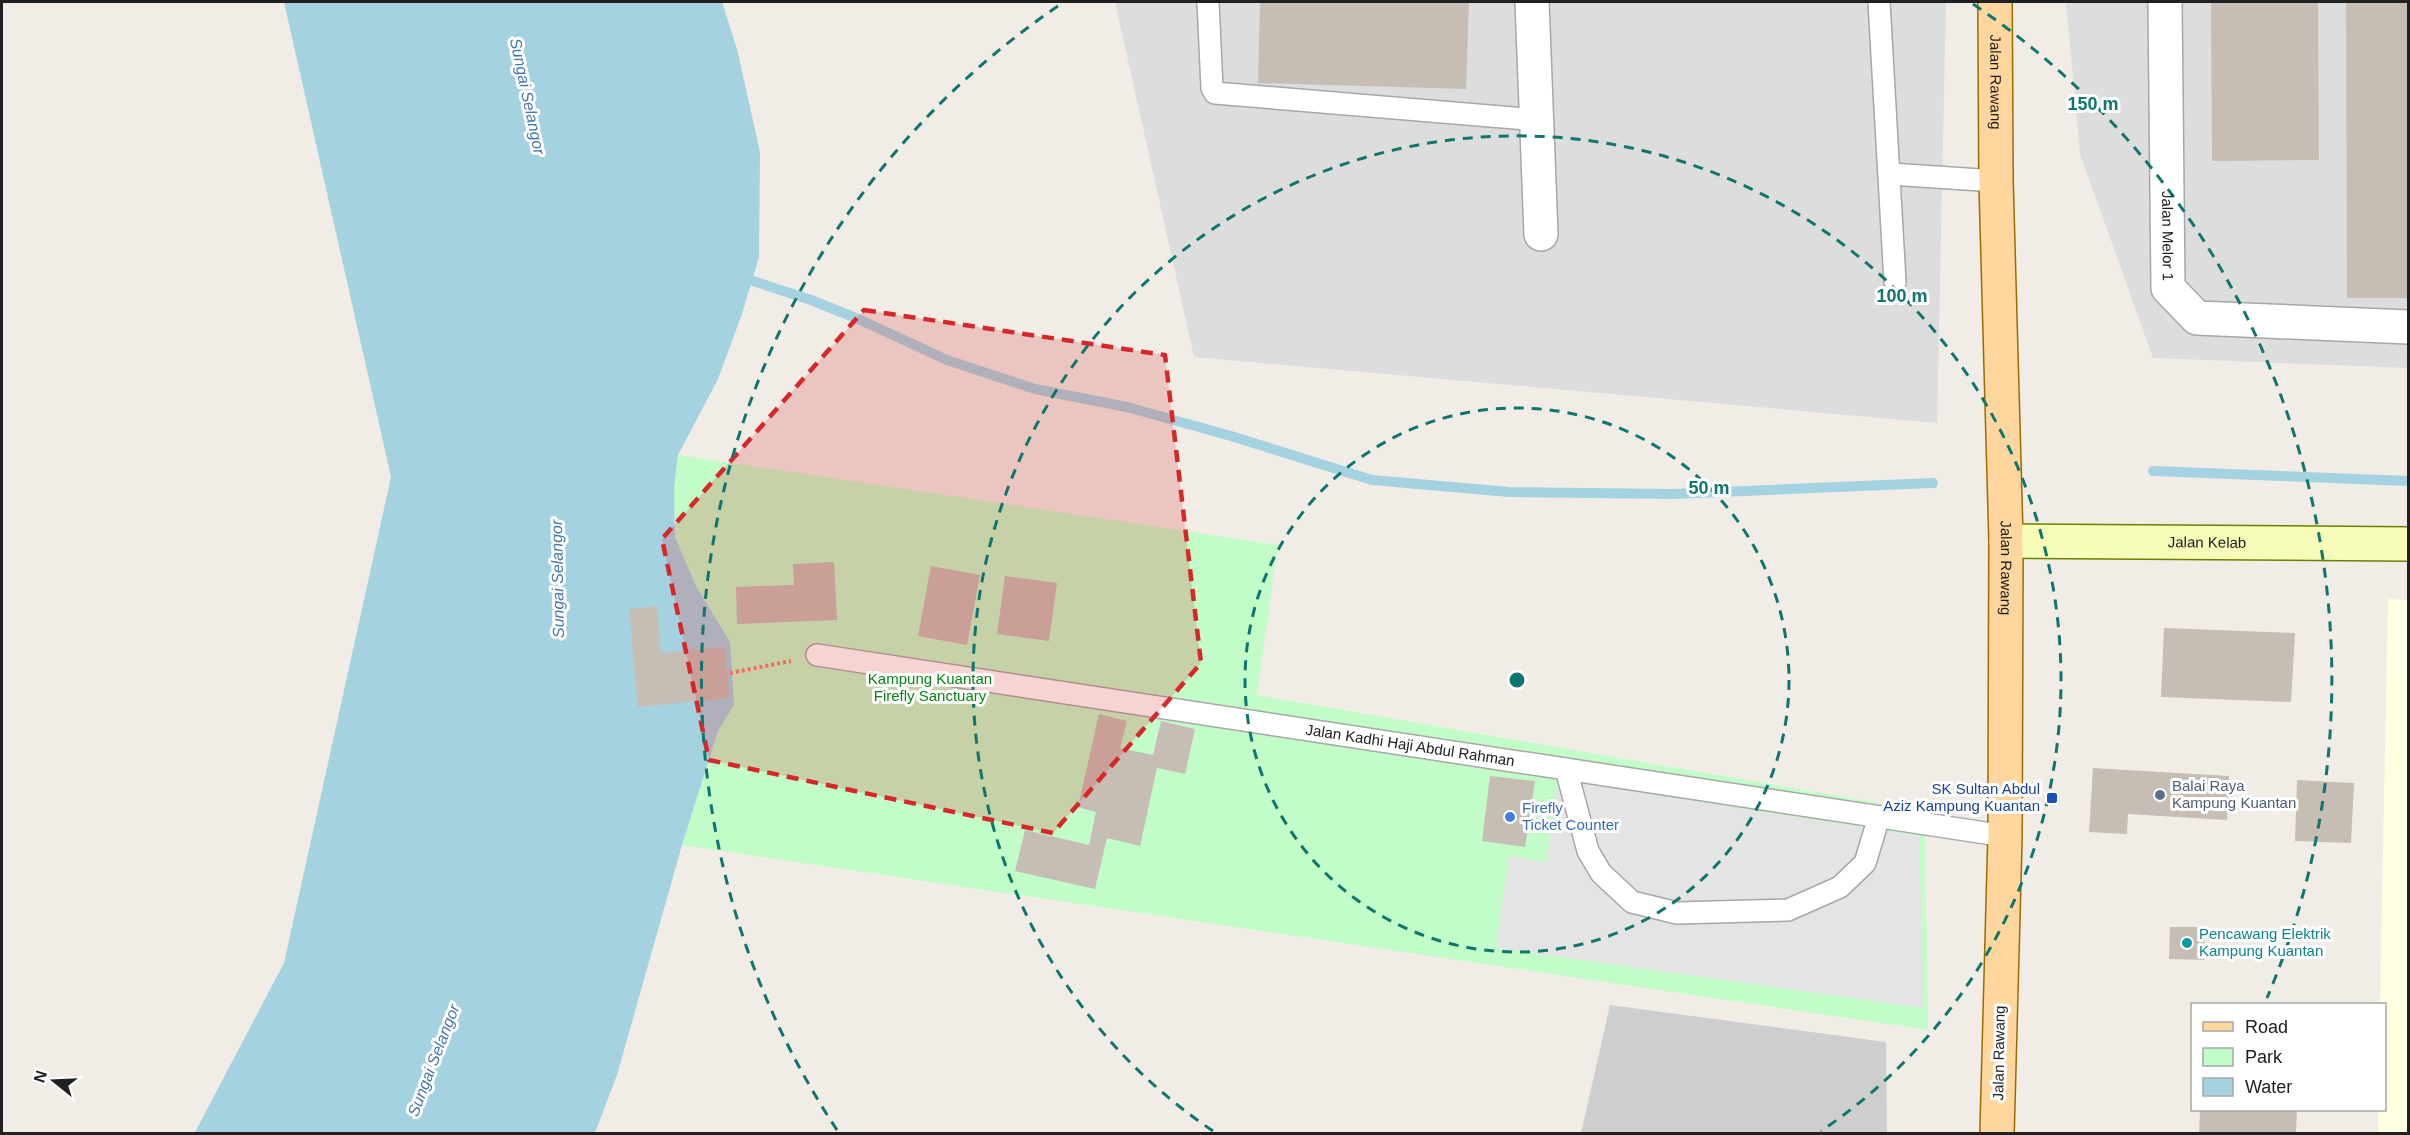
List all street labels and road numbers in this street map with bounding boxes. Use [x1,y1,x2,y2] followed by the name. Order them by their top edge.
[1987,34,2005,130] street label: Jalan Rawang
[2159,191,2177,281] street label: Jalan Melor 1
[1997,520,2015,615] street label: Jalan Rawang
[2168,533,2246,551] street label: Jalan Kelab
[1305,721,1516,769] street label: Jalan Kadhi Haji Abdul Rahman
[1989,1005,2008,1101] street label: Jalan Rawang

